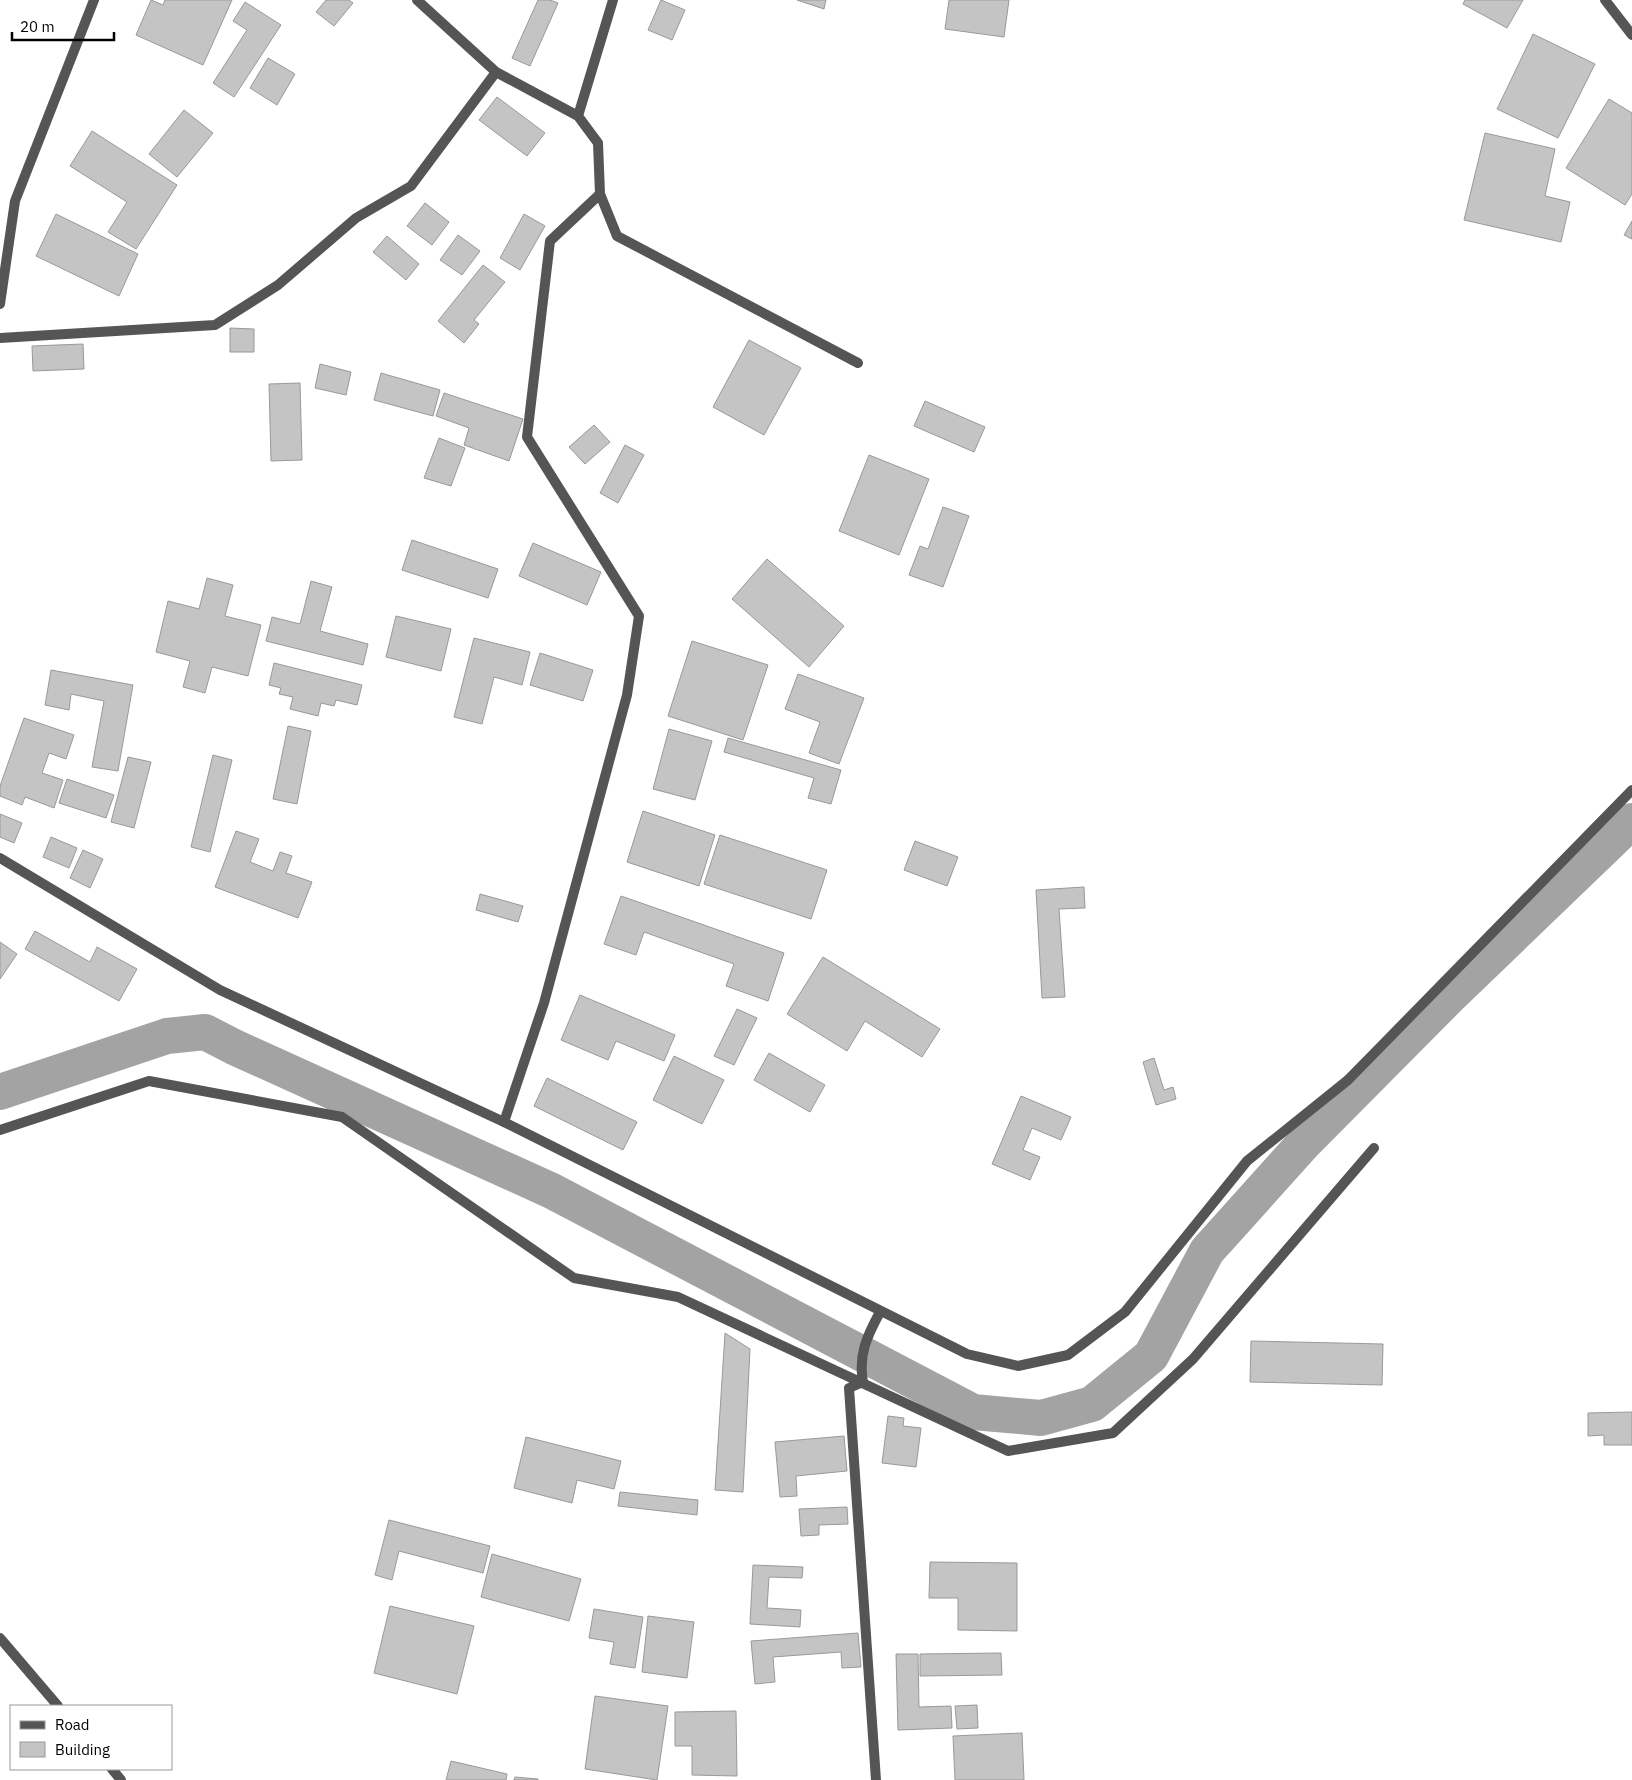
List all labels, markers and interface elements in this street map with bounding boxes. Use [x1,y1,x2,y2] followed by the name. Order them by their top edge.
[12,10,115,42] scale bar
[20,17,55,36] text: 20 m
[10,1705,172,1770] legend
[55,1715,90,1734] text: Road
[55,1740,110,1759] text: Building

